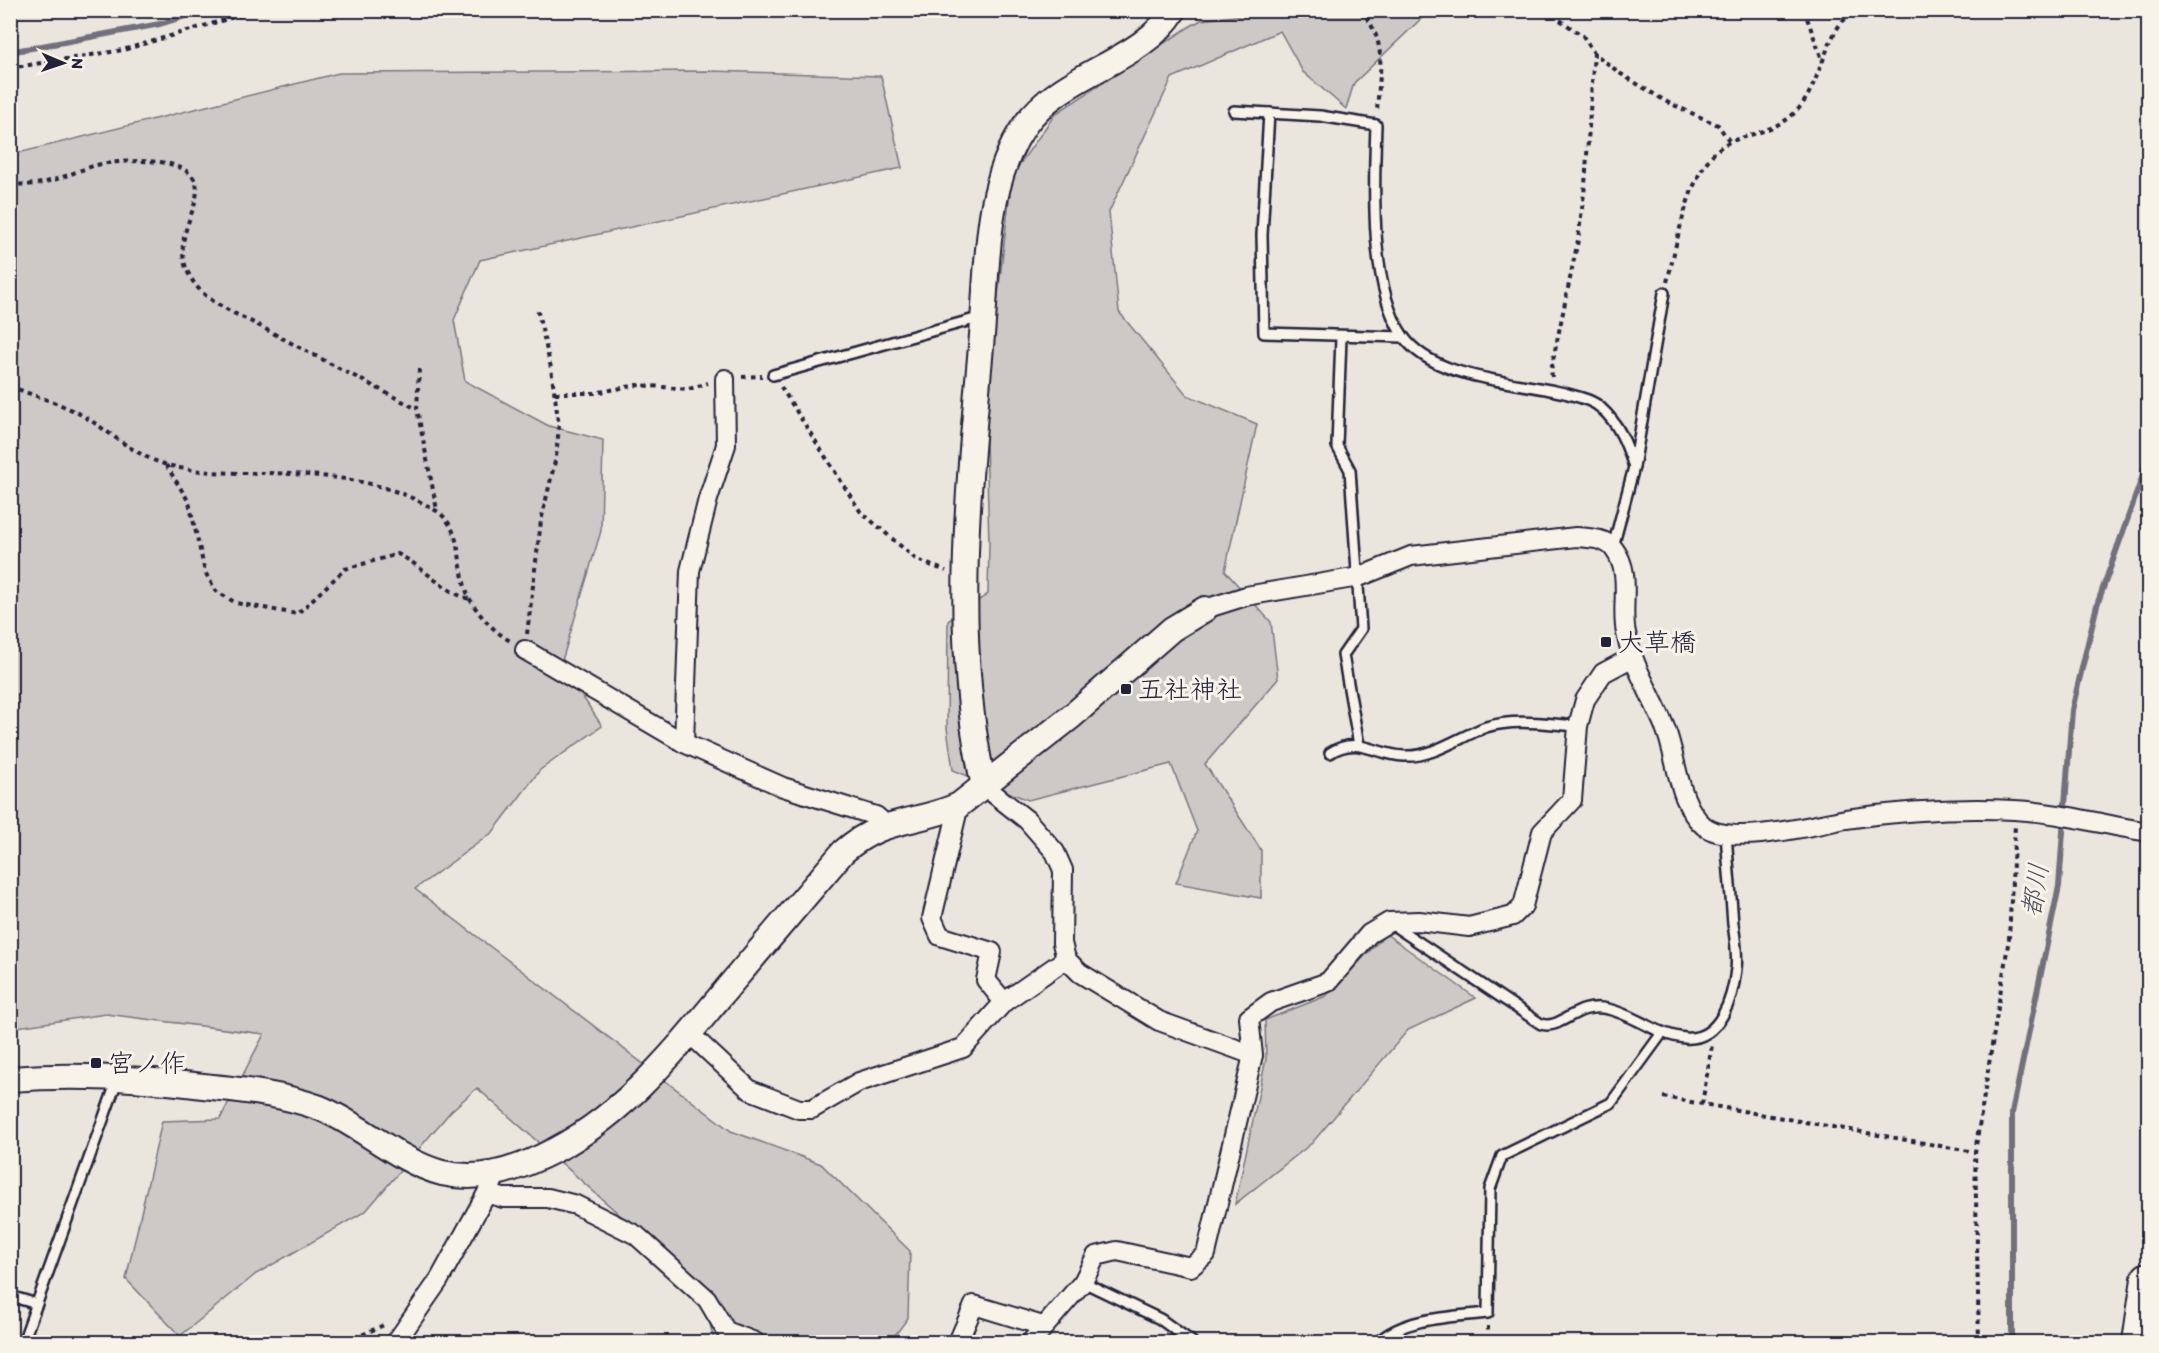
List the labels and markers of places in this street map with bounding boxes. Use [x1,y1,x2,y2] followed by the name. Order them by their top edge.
[1618,626,1696,658] place label: 大草橋
[1599,635,1613,649] marker: 大草橋
[1138,673,1242,705] place label: 五社神社
[1119,682,1133,696] marker: 五社神社
[108,1047,186,1079] place label: 宮ノ作
[89,1056,103,1070] marker: 宮ノ作

